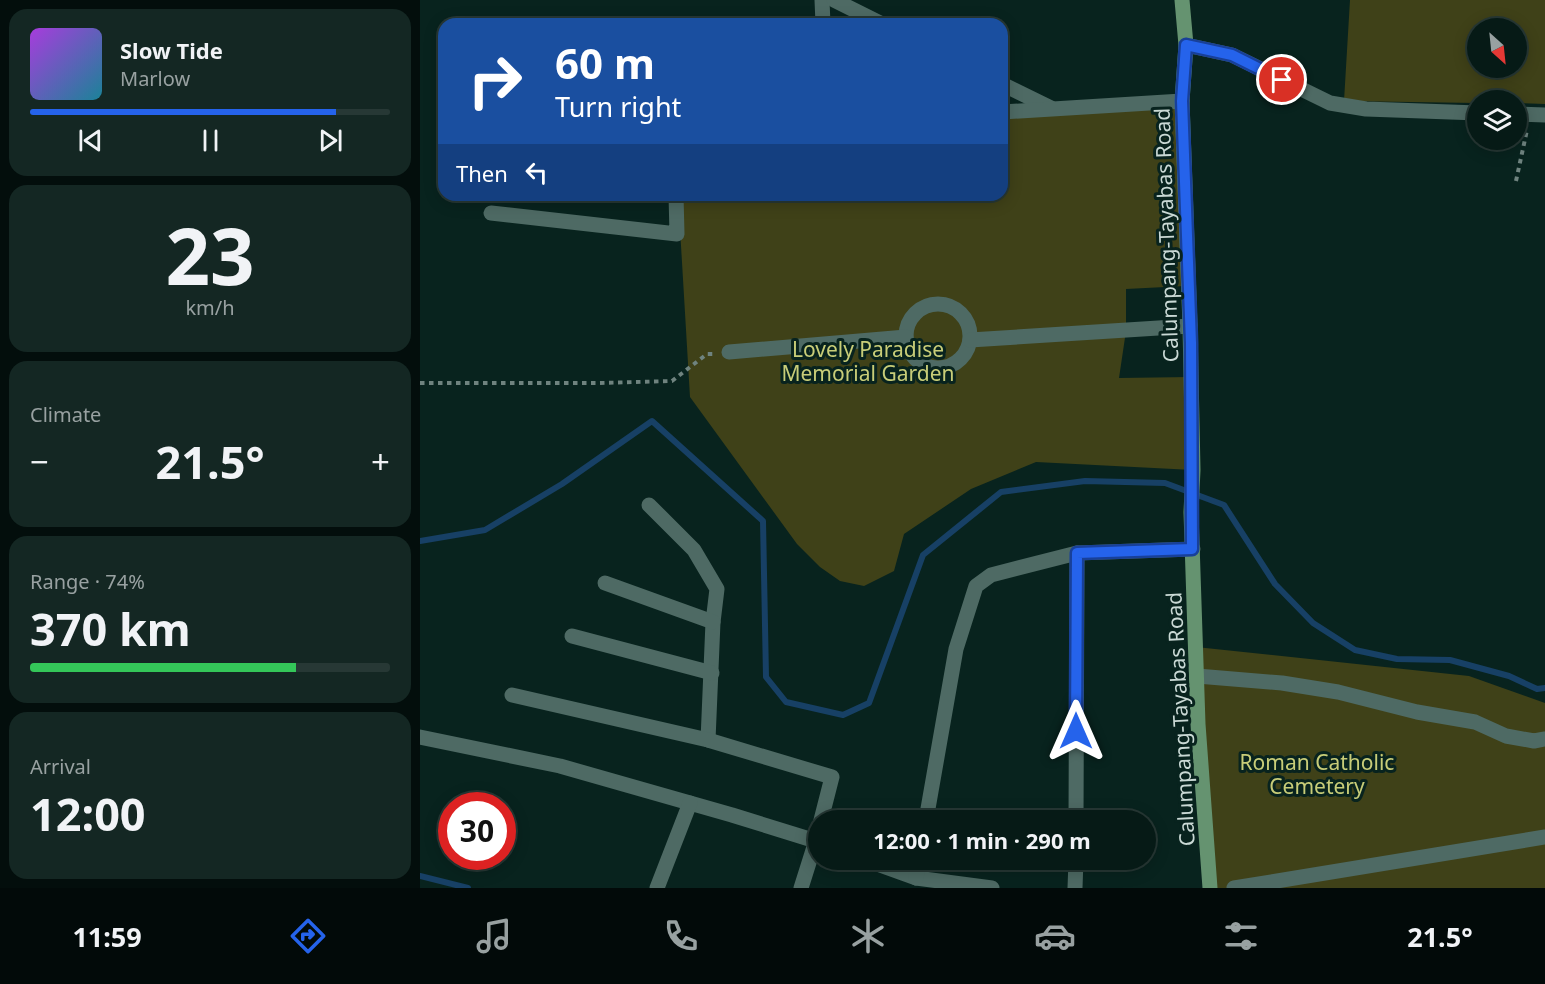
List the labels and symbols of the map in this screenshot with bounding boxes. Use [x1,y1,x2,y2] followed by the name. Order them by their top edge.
[1467,18,1527,78] north arrow
[1256,54,1307,105] pin
[1148,107,1184,363] street label: Calumpang-Tayabas Road
[781,335,955,387] park label: Lovely Paradise Memorial Garden
[1159,591,1201,847] street label: Calumpang-Tayabas Road
[1044,699,1108,763] position arrow
[1240,748,1394,800] park label: Roman Catholic Cemetery
[438,792,516,870] speed limit sign: 30

